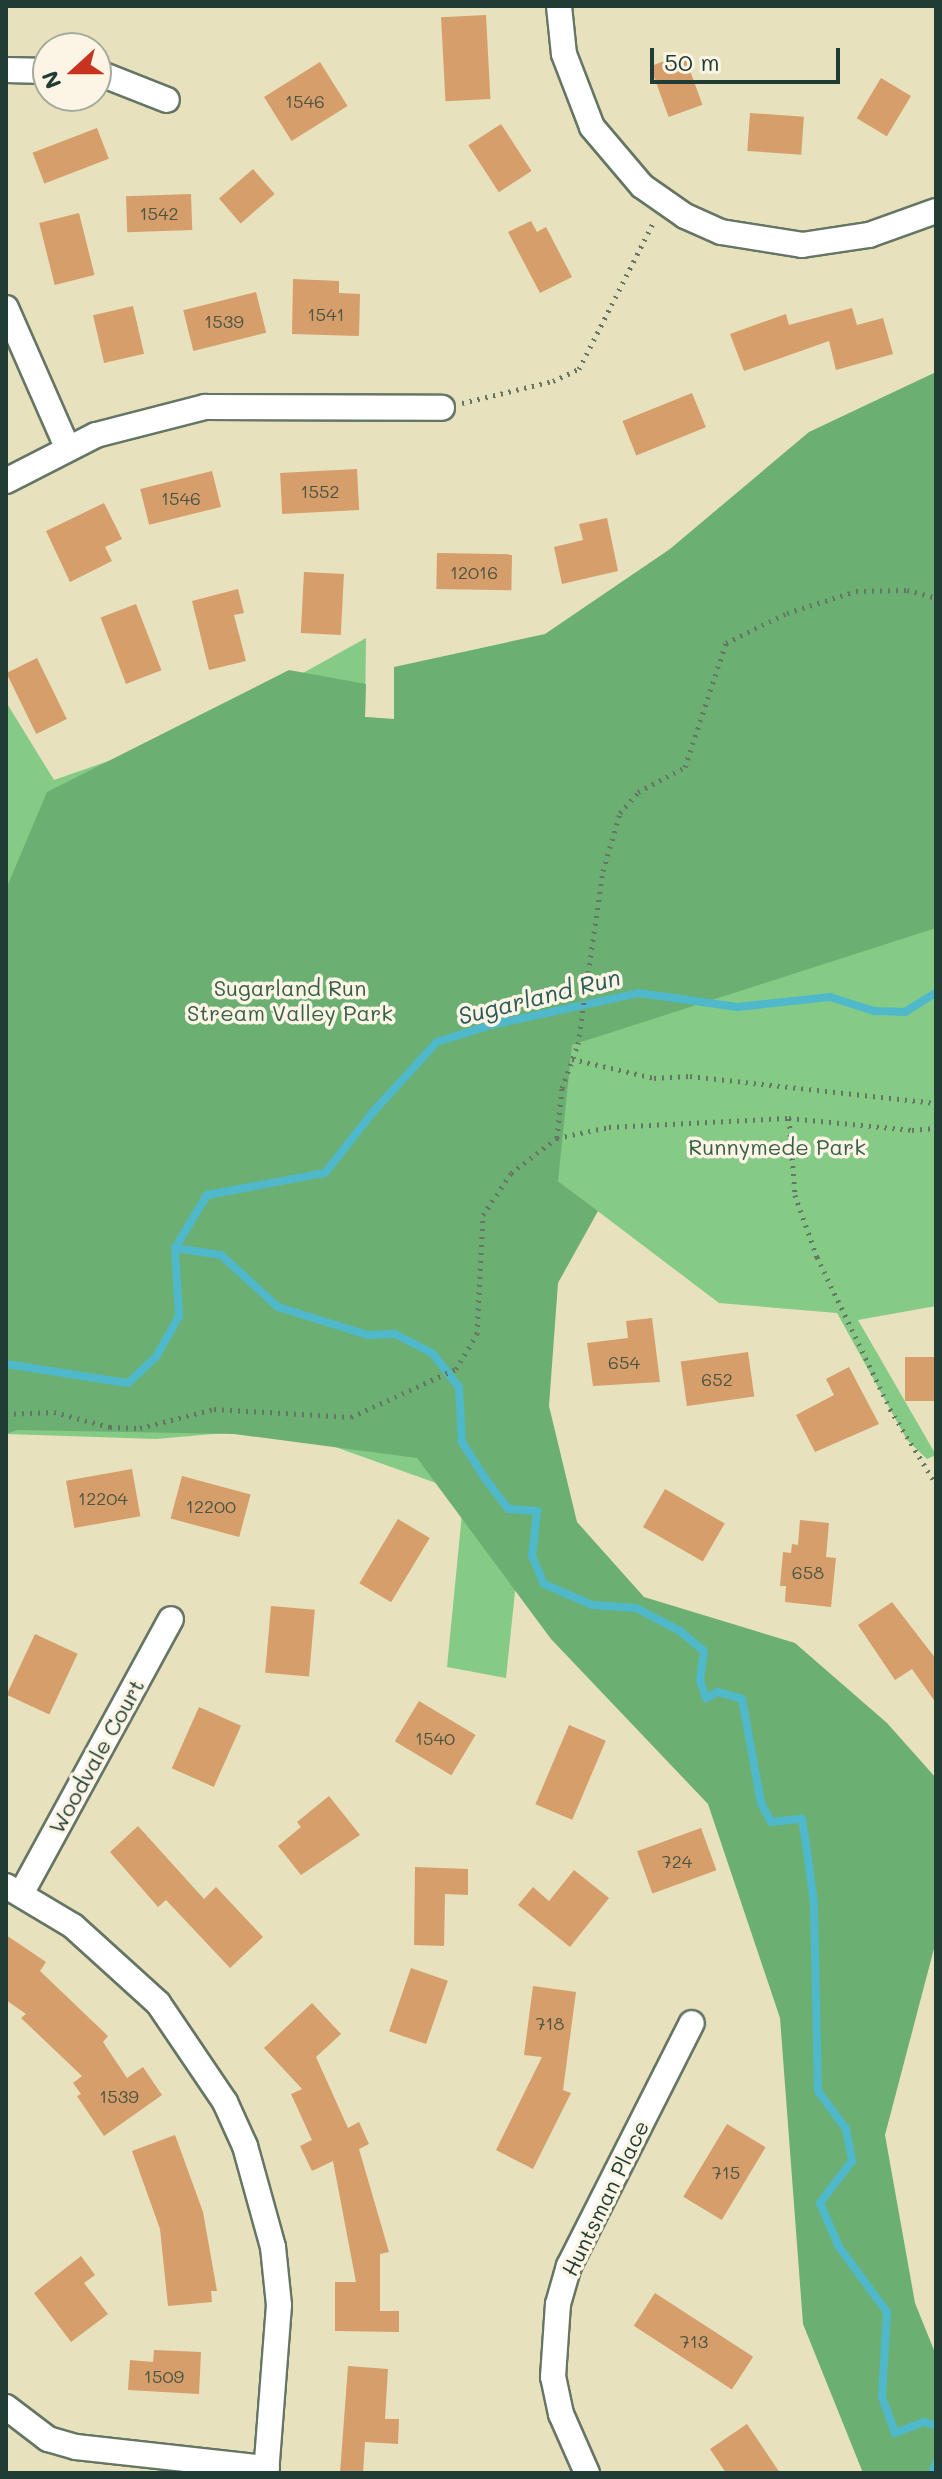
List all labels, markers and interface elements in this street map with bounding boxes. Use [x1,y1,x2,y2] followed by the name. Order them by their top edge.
[32,32,112,112] north arrow
[654,32,844,82] scale bar
[664,46,720,77] text: 50 m
[34,67,68,93] text: N
[285,90,325,112] house number: 1546
[139,202,179,224] house number: 1542
[307,303,345,325] house number: 1541
[204,310,244,332] house number: 1539
[300,480,340,502] house number: 1552
[161,487,201,509] house number: 1546
[450,561,498,583] house number: 12016
[455,962,623,1030] water label: Sugarland Run
[187,974,393,1026] park label: Sugarland Run Stream Valley Park
[688,1134,866,1160] park label: Runnymede Park
[608,1351,640,1373] house number: 654
[701,1368,733,1390] house number: 652
[78,1487,128,1509] house number: 12204
[186,1495,236,1517] house number: 12200
[792,1561,824,1583] house number: 658
[43,1674,149,1838] street label: Woodvale Court
[415,1727,455,1749] house number: 1540
[662,1850,692,1872] house number: 724
[536,2012,564,2034] house number: 718
[99,2085,139,2107] house number: 1539
[556,2116,654,2280] street label: Huntsman Place
[712,2161,740,2183] house number: 715
[680,2330,708,2352] house number: 713
[144,2365,184,2387] house number: 1509

